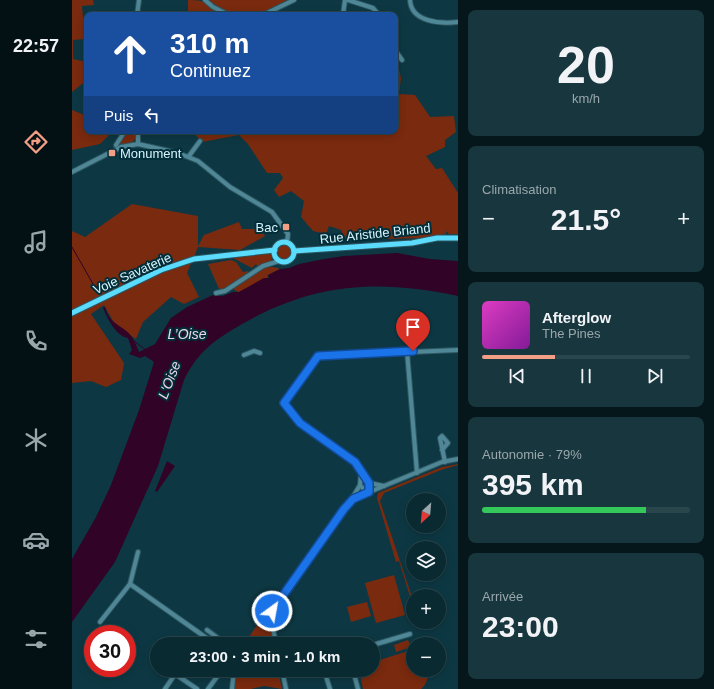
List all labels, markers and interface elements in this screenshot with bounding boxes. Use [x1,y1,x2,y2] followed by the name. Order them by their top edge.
[104,28,156,80] icon: ahead
[170,28,249,59] text: 310 m
[13,36,59,56] text: 22:57
[557,36,615,94] text: 20
[170,61,251,81] text: Continuez
[572,91,600,106] text: km/h
[141,104,163,126] icon: left
[104,107,133,124] text: Puis
[22,128,50,156] icon: directions
[120,146,182,161] place label: Monument
[107,148,117,158] marker: Monument
[482,182,556,197] text: Climatisation
[551,203,621,236] text: 21.5°
[482,206,495,231] text: −
[677,206,690,231] text: +
[256,220,278,235] place label: Bac
[319,220,431,247] street label: Rue Aristide Briand
[281,222,291,232] marker: Bac
[22,228,50,256] icon: music
[91,250,174,297] street label: Voie Savaterie
[542,309,611,326] text: Afterglow
[396,310,430,351] pin
[402,316,424,338] icon: arrive
[168,326,207,342] water label: L’Oise
[542,326,601,341] text: The Pines
[22,327,50,355] icon: phone
[154,359,184,401] water label: L'Oise
[506,365,528,387] icon: previous
[575,365,597,387] icon: pause
[644,365,666,387] icon: next
[22,426,50,454] icon: climate
[482,447,582,462] text: Autonomie · 79%
[482,468,584,501] text: 395 km
[406,493,446,533] north arrow
[406,493,446,677] map controls
[22,526,50,554] icon: car
[406,541,446,581] button: layers
[406,589,446,629] button: +
[482,589,523,604] text: Arrivée
[251,590,293,632] position arrow
[482,610,559,643] text: 23:00
[22,625,50,653] icon: filters
[84,625,136,677] speed limit sign: 30
[406,637,446,677] button: −
[190,648,340,665] text: 23:00 · 3 min · 1.0 km

